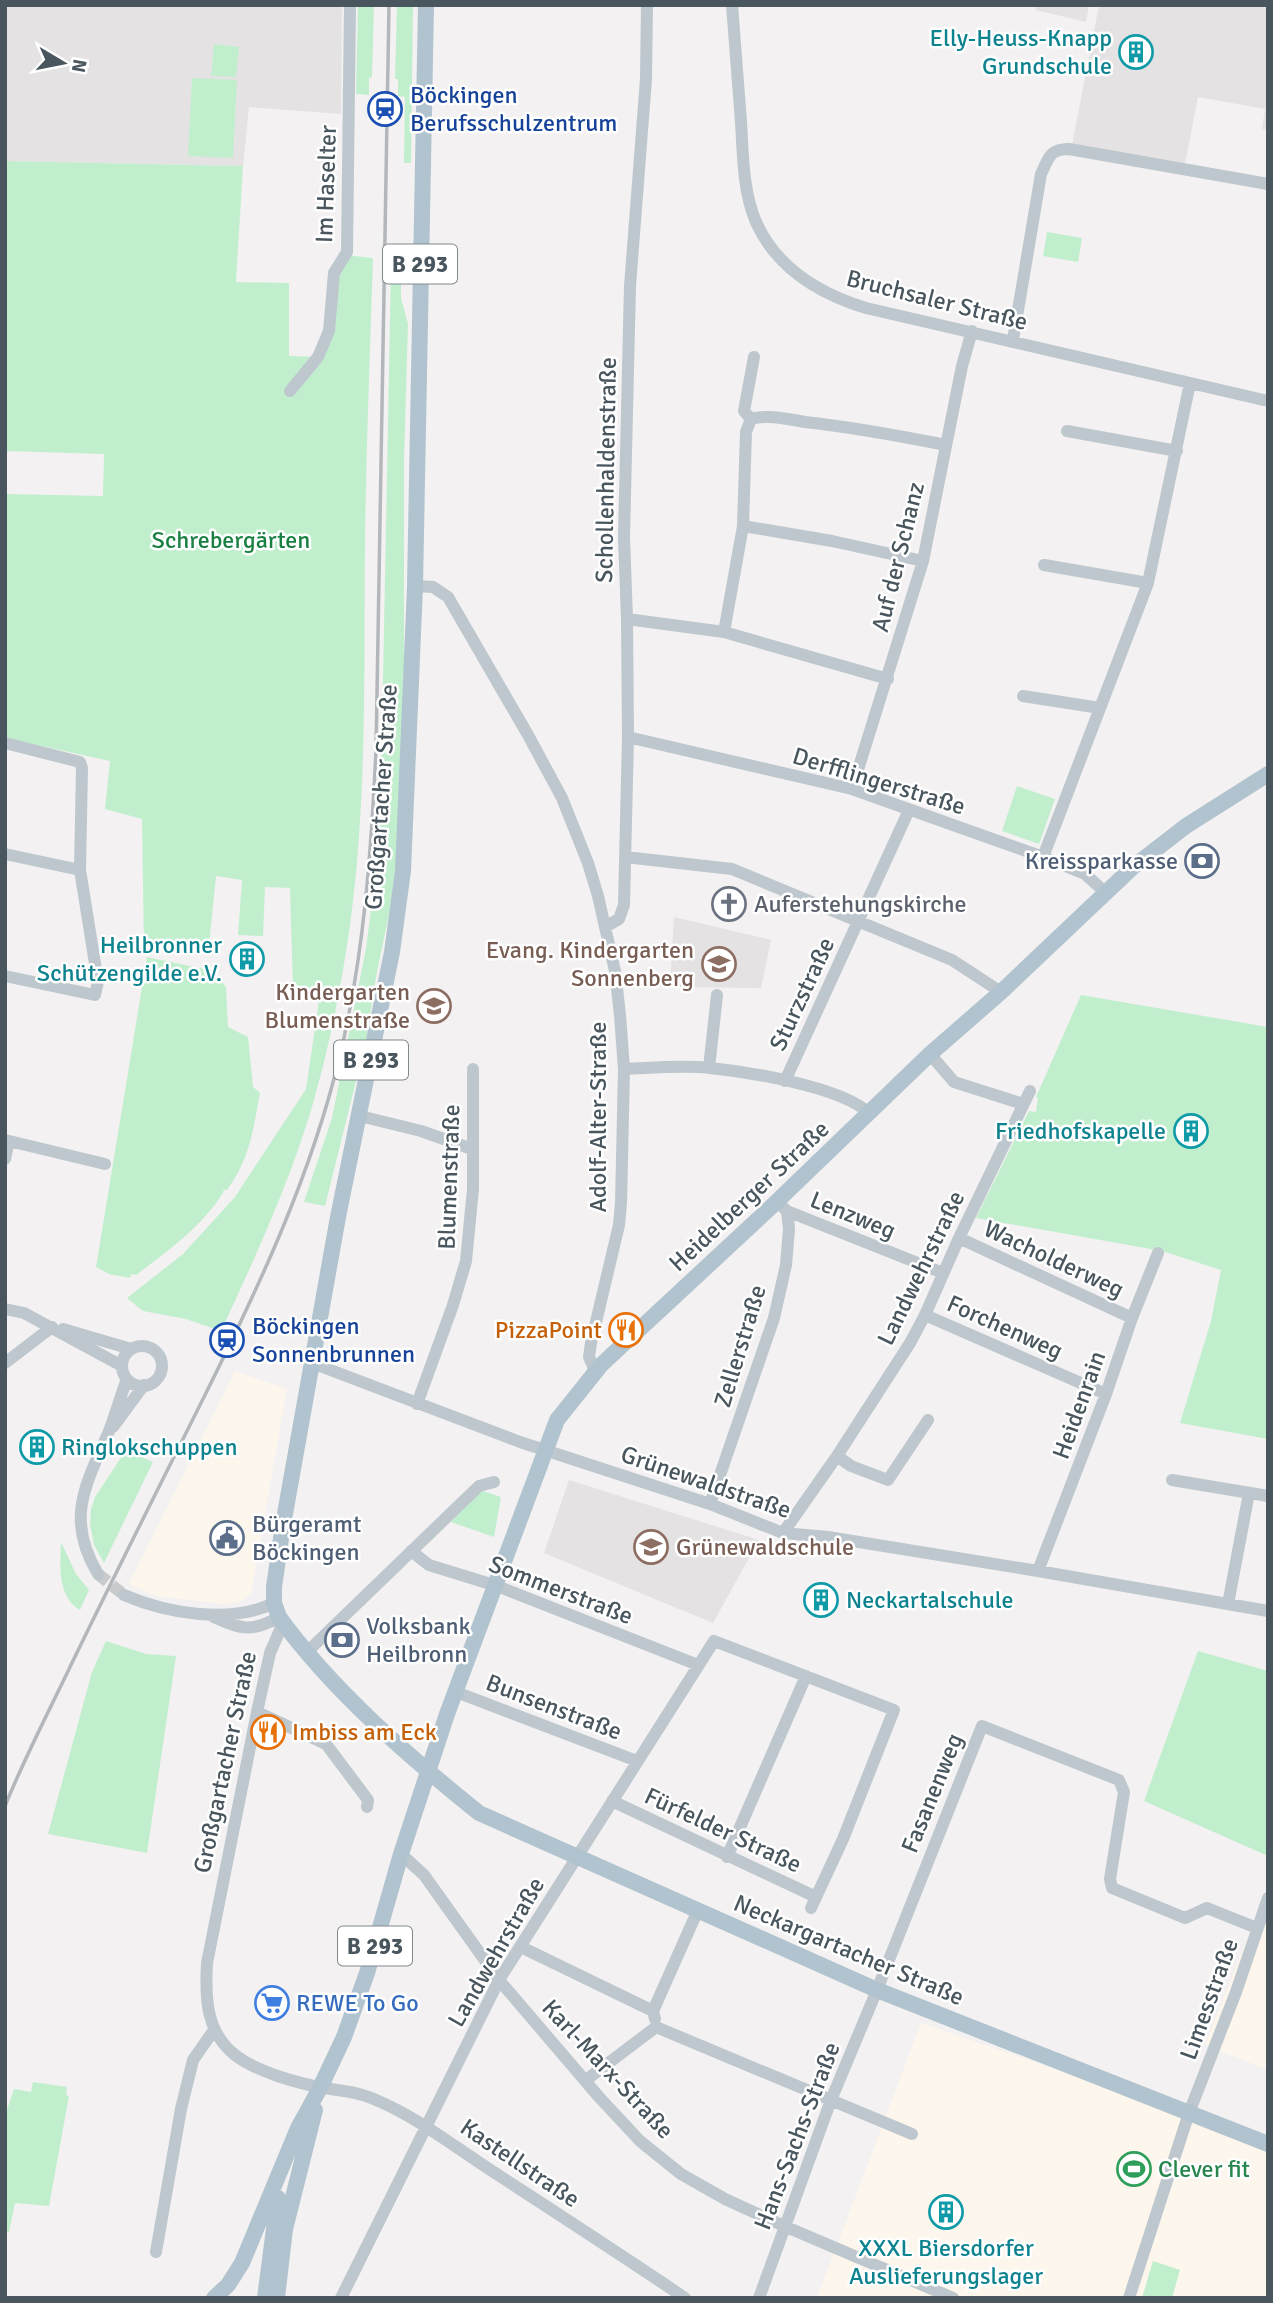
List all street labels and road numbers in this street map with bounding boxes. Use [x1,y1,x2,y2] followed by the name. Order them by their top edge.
[309,124,343,243] street label: Im Haselter
[383,244,457,284] road number: B 293
[843,263,1031,337] street label: Bruchsaler Straße
[589,357,623,583] street label: Schollenhaldenstraße
[865,479,931,635] street label: Auf der Schanz
[358,683,404,911] street label: Großgartacher Straße
[789,740,969,822] street label: Derfflingerstraße
[763,933,841,1055] street label: Sturzstraße
[583,1021,613,1213] street label: Adolf-Alter-Straße
[334,1040,408,1079] road number: B 293
[431,1104,467,1250] street label: Blumenstraße
[663,1114,835,1278] street label: Heidelberger Straße
[806,1184,900,1246] street label: Lenzweg
[871,1186,971,1350] street label: Landwehrstraße
[979,1213,1129,1305] street label: Wacholderweg
[707,1281,773,1411] street label: Zellerstraße
[942,1288,1068,1366] street label: Forchenweg
[1046,1347,1112,1463] street label: Heidenrain
[617,1439,795,1525] street label: Grünewaldstraße
[485,1549,637,1631] street label: Sommerstraße
[187,1648,263,1876] street label: Großgartacher Straße
[482,1667,626,1747] street label: Bunsenstraße
[894,1729,970,1857] street label: Fasanenweg
[640,1781,806,1879] street label: Fürfelder Straße
[441,1872,551,2032] street label: Landwehrstraße
[729,1888,969,2012] street label: Neckargartacher Straße
[338,1926,412,1966] road number: B 293
[1173,1934,1245,2064] street label: Limesstraße
[536,1993,680,2145] street label: Karl-Marx-Straße
[747,2038,847,2234] street label: Hans-Sachs-Straße
[454,2112,586,2214] street label: Kastellstraße

